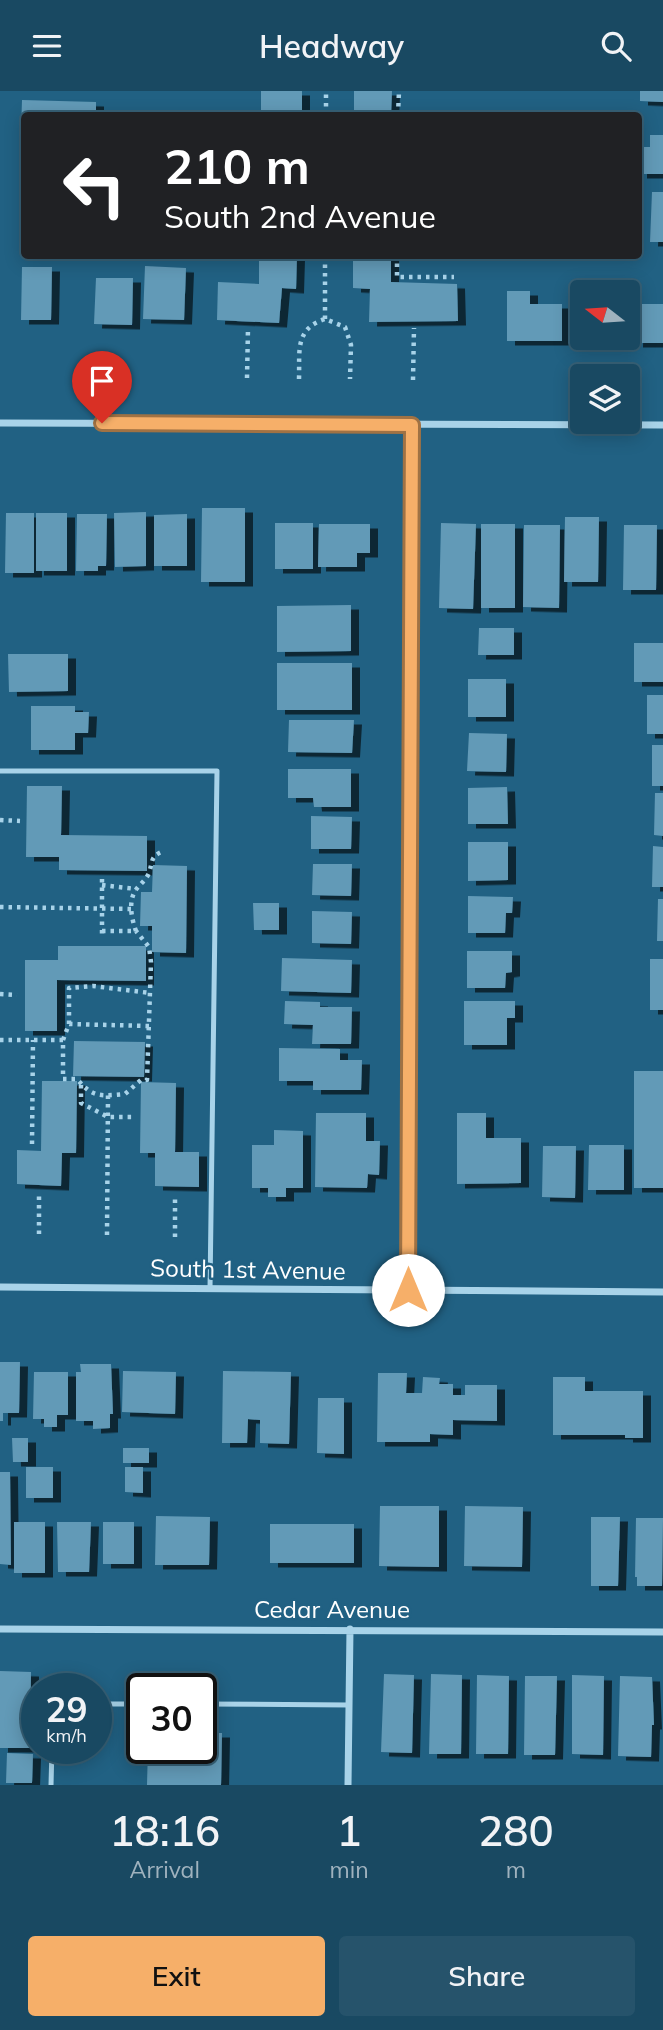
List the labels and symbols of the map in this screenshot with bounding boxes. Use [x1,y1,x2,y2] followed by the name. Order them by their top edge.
[570,280,640,350] north arrow
[72,351,132,423] pin
[150,1252,346,1286] street label: South 1st Avenue
[371,1253,445,1327] position arrow
[254,1594,410,1624] street label: Cedar Avenue
[126,1673,217,1764] speed limit sign: 30

